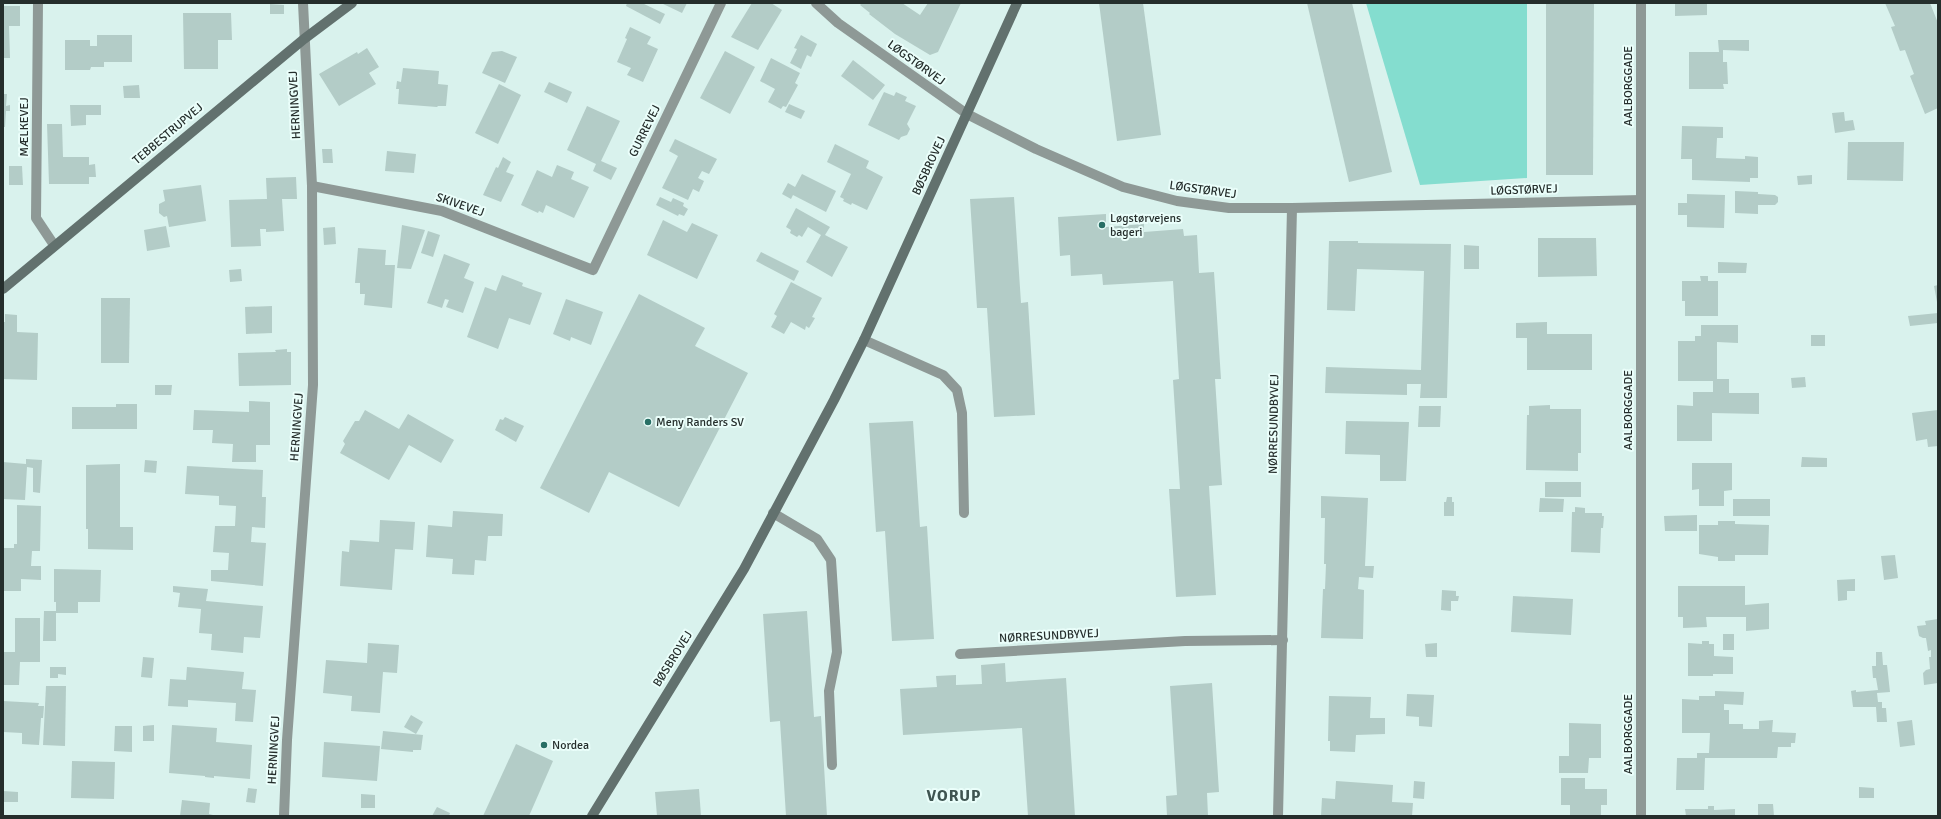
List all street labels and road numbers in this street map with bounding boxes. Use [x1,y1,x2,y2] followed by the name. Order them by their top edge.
[884,37,948,89] street label: LØGSTØRVEJ
[1621,46,1636,126] street label: AALBORGGADE
[286,70,304,140] street label: HERNINGVEJ
[17,97,32,157] street label: MÆLKEVEJ
[130,100,206,168] street label: TEBBESTRUPVEJ
[626,103,664,159] street label: GURREVEJ
[909,134,949,198] street label: BØSBROVEJ
[1169,178,1237,202] street label: LØGSTØRVEJ
[1490,181,1558,199] street label: LØGSTØRVEJ
[434,190,486,220] street label: SKIVEVEJ
[1621,370,1636,450] street label: AALBORGGADE
[1266,374,1282,474] street label: NØRRESUNDBYVEJ
[287,392,307,462] street label: HERNINGVEJ
[999,626,1099,646] street label: NØRRESUNDBYVEJ
[650,628,696,690] street label: BØSBROVEJ
[1621,694,1636,774] street label: AALBORGGADE
[265,715,283,785] street label: HERNINGVEJ

